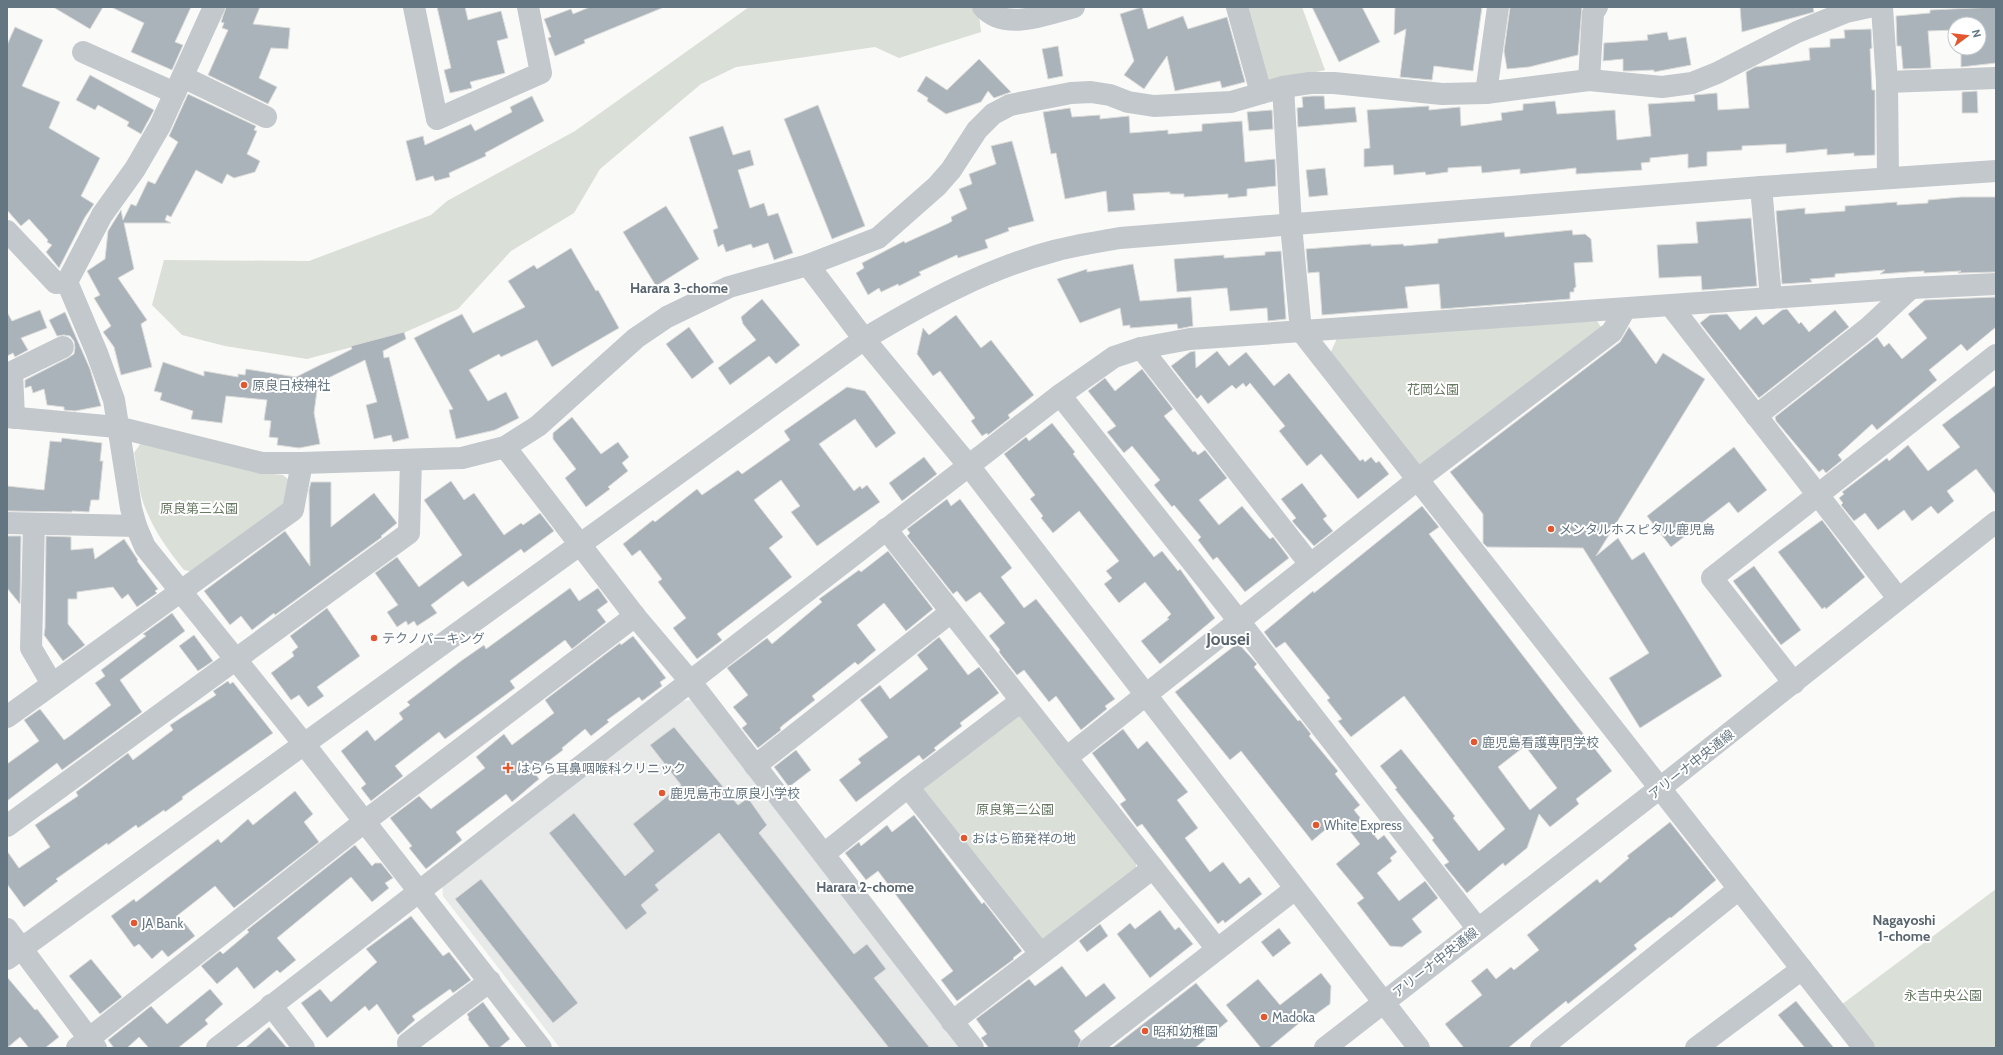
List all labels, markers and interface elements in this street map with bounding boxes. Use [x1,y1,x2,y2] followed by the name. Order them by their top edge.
[1947,16,1987,56] north arrow
[1969,28,1984,39] text: N
[630,279,728,297] district label: Harara 3-chome
[252,377,330,393] place label: 原良日枝神社
[239,380,249,390] marker: 原良日枝神社
[1407,381,1459,397] park label: 花岡公園
[160,500,238,516] park label: 原良第三公園
[1559,521,1715,537] place label: メンタルホスピタル鹿児島
[1546,524,1556,534] marker: メンタルホスピタル鹿児島
[1205,629,1250,649] district label: Jousei
[382,630,485,646] place label: テクノパーキング
[369,633,379,643] marker: テクノパーキング
[1645,726,1737,802] street label: アリーナ中央通線
[1482,734,1599,750] place label: 鹿児島看護専門学校
[1469,737,1479,747] marker: 鹿児島看護専門学校
[517,760,686,776] place label: はらら耳鼻咽喉科クリニック
[502,762,514,774] marker: はらら耳鼻咽喉科クリニック
[670,785,800,801] place label: 鹿児島市立原良小学校
[657,788,667,798] marker: 鹿児島市立原良小学校
[976,801,1054,817] park label: 原良第二公園
[1324,817,1403,833] place label: White Express
[1311,820,1321,830] marker: White Express
[972,830,1076,846] place label: おはら節発祥の地
[959,833,969,843] marker: おはら節発祥の地
[816,878,914,896] district label: Harara 2-chome
[1873,911,1935,945] district label: Nagayoshi 1-chome
[141,915,184,931] place label: JA Bank
[129,918,139,928] marker: JA Bank
[1389,924,1481,1000] street label: アリーナ中央通線
[1904,987,1982,1003] park label: 永吉中央公園
[1272,1009,1316,1025] place label: Madoka
[1259,1012,1269,1022] marker: Madoka
[1153,1023,1218,1039] place label: 昭和幼稚園
[1140,1026,1150,1036] marker: 昭和幼稚園

